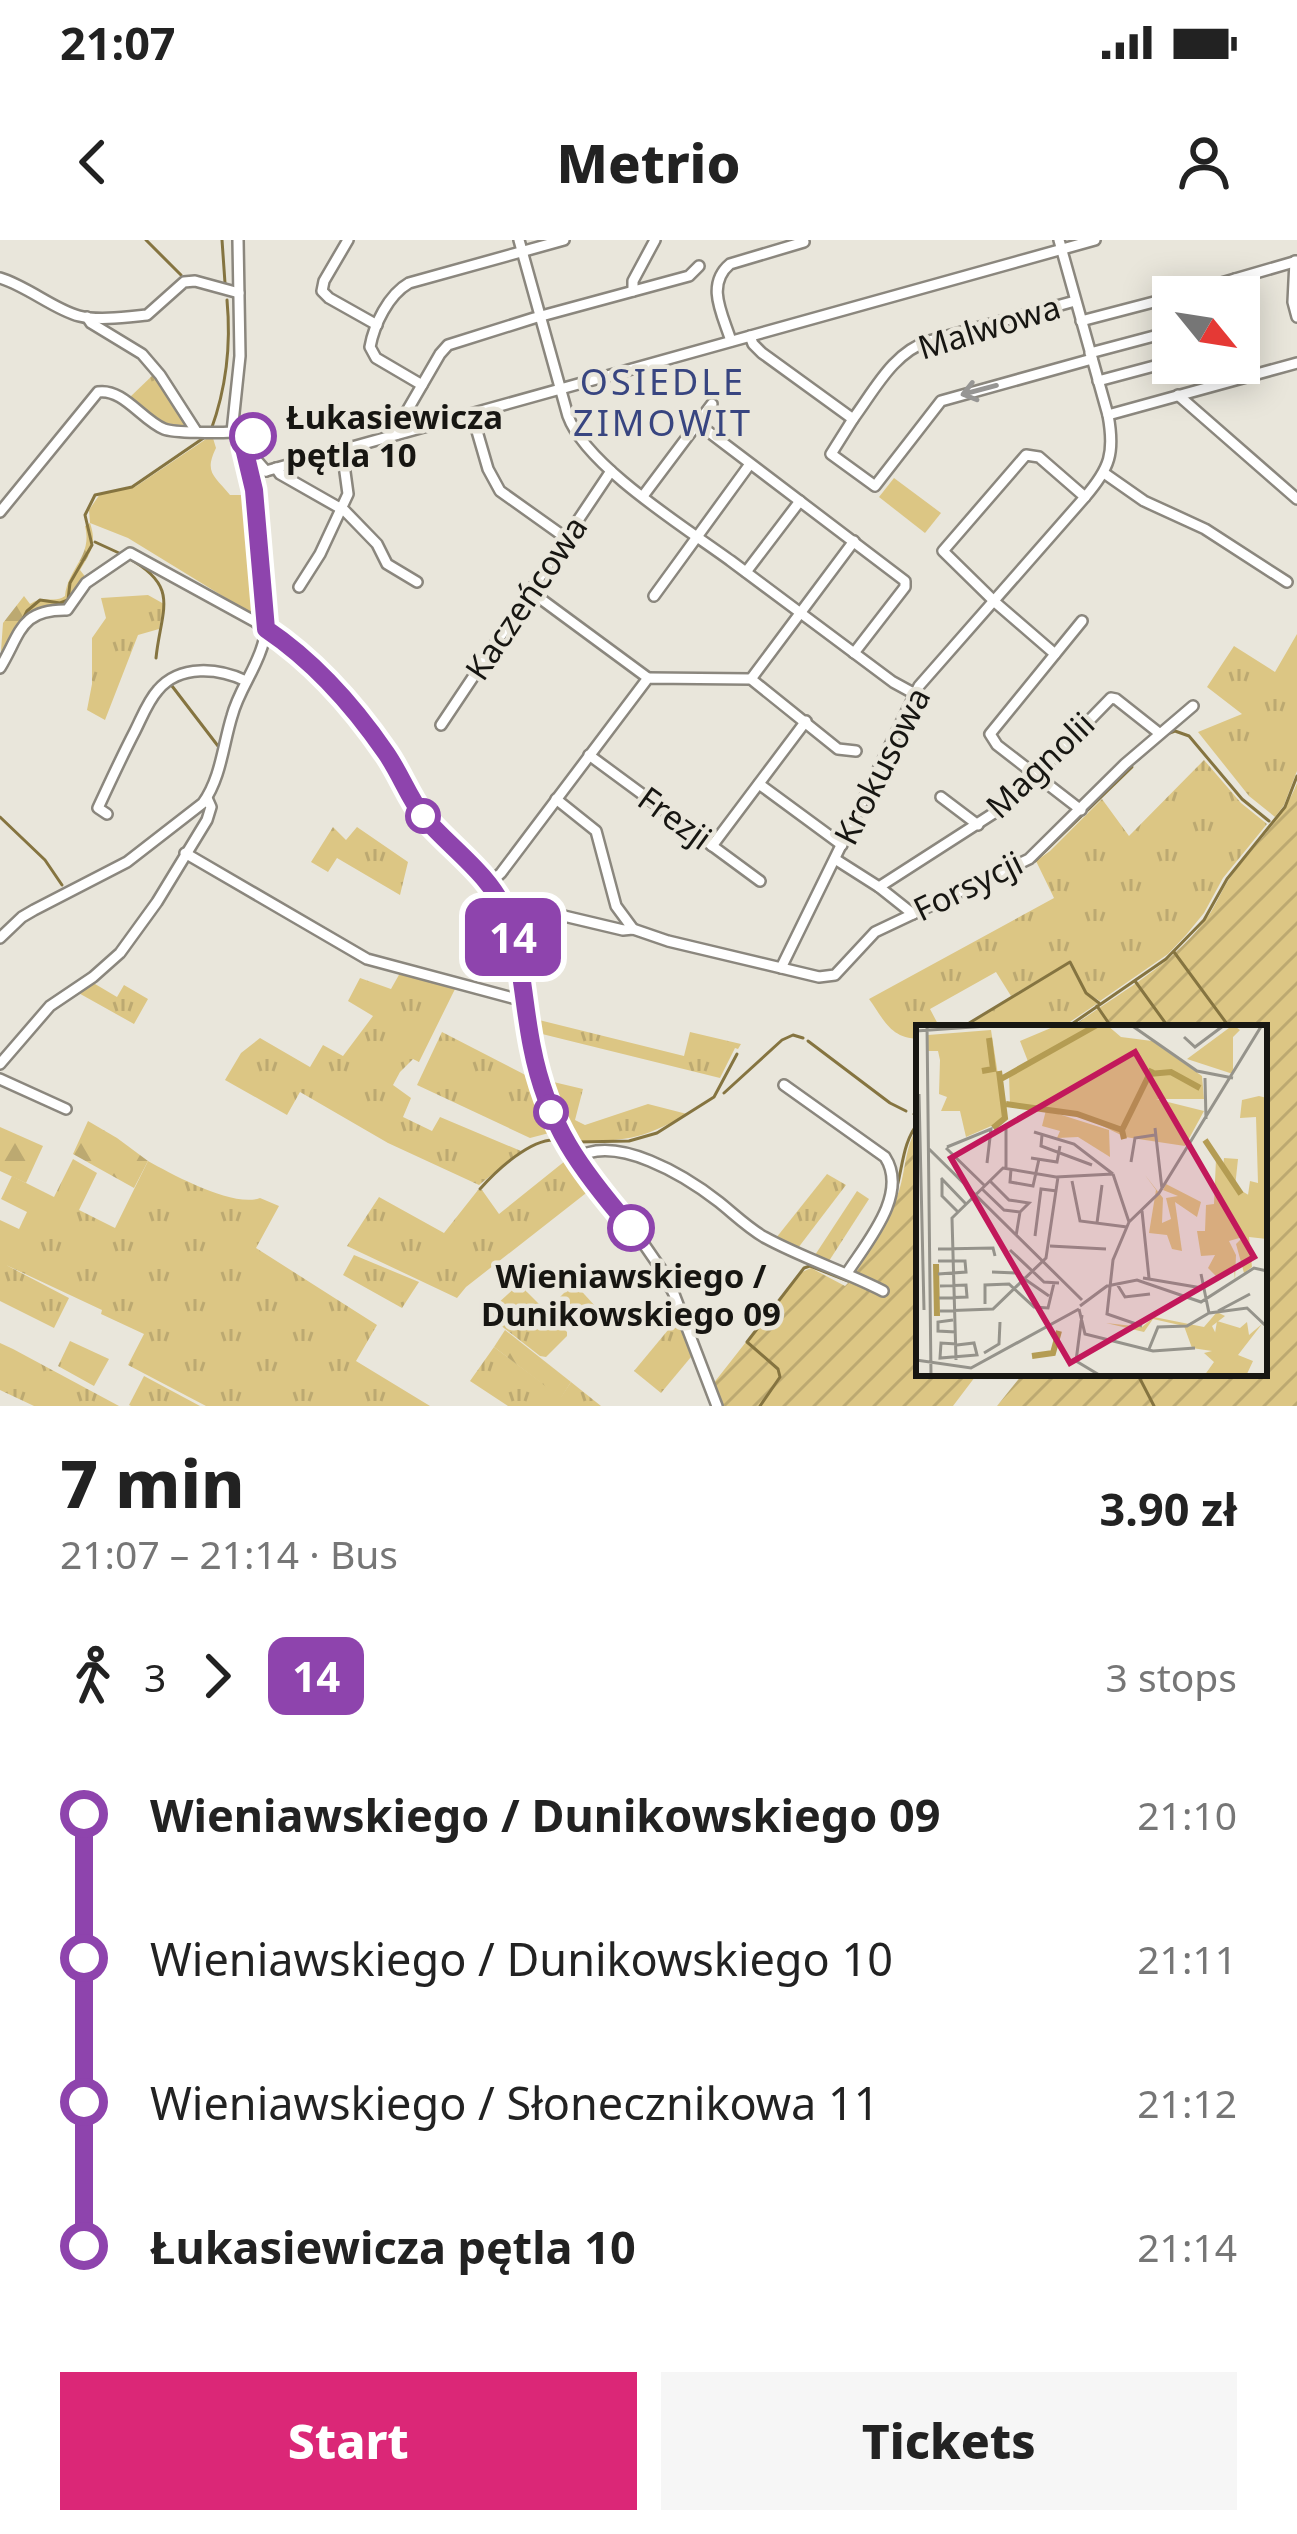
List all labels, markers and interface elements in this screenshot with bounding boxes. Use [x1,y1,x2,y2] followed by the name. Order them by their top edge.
[60,12,176,73] text: 21:07
[557,125,740,199] text: Metrio
[60,129,126,195] icon: back
[1171,129,1237,195] icon: person
[1152,276,1260,384] north arrow
[1152,276,1260,384] map controls
[912,284,1066,369] street label: Malwowa
[573,357,753,447] district label: OSIEDLE ZIMOWIT
[961,380,999,402] one-way arrow
[286,394,503,477] place label: Łukasiewicza pętla 10
[231,414,275,458] marker: Łukasiewicza pętla 10
[454,507,597,689] street label: Kaczeńcowa
[823,679,940,852] street label: Krokusowa
[976,702,1104,828] street label: Magnolii
[629,776,721,860] street label: Frezji
[407,800,439,832] unlabelled marker
[906,840,1030,931] street label: Forsycji
[459,898,567,976] line badge: 14
[489,908,537,965] text: 14
[916,1025,1267,1376] inset map
[535,1096,567,1128] unlabelled marker
[609,1206,653,1250] marker: Wieniawskiego / Dunikowskiego 09
[481,1253,781,1336] place label: Wieniawskiego / Dunikowskiego 09
[60,1437,244,1527] text: 7 min
[1100,1478,1237,1539] text: 3.90 zł
[60,1527,398,1580] text: 21:07 – 21:14 · Bus
[60,1643,126,1709] icon: walk
[184,1643,250,1709] icon: forward
[292,1647,340,1704] text: 14
[144,1650,166,1703] text: 3
[1106,1650,1237,1703] text: 3 stops
[150,1784,941,1845] text: Wieniawskiego / Dunikowskiego 09
[1137,1788,1237,1841] text: 21:10
[150,1928,893,1989] text: Wieniawskiego / Dunikowskiego 10
[1137,1932,1237,1985] text: 21:11
[150,2072,880,2133] text: Wieniawskiego / Słonecznikowa 11
[1137,2076,1237,2129] text: 21:12
[150,2216,636,2277] text: Łukasiewicza pętla 10
[1137,2220,1237,2273] text: 21:14
[60,2372,637,2510] button: Start
[661,2372,1237,2510] button: Tickets

